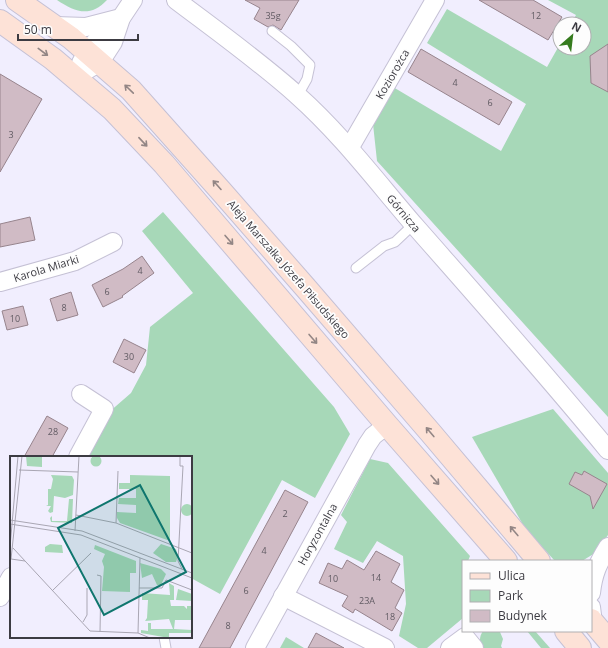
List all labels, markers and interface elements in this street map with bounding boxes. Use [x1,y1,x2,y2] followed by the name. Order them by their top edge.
[265,9,281,22] house number: 35g
[531,9,541,22] house number: 12
[18,16,138,42] scale bar
[552,16,592,56] north arrow
[569,18,584,35] text: N
[24,21,52,38] text: 50 m
[372,46,412,102] street label: Koziorożca
[38,47,49,56] one-way arrow
[452,76,458,89] house number: 4
[124,84,134,94] one-way arrow
[487,96,493,109] house number: 6
[8,128,14,141] house number: 3
[138,137,148,147] one-way arrow
[212,180,221,191] one-way arrow
[384,191,424,235] street label: Górnicza
[225,196,354,342] street label: Aleja Marszałka Józefa Piłsudskiego
[224,235,233,245] one-way arrow
[12,251,80,285] street label: Karola Miarki
[137,264,143,277] house number: 4
[104,285,110,298] house number: 6
[61,301,67,314] house number: 8
[10,312,20,325] house number: 10
[309,334,318,344] one-way arrow
[124,350,134,363] house number: 30
[48,425,58,438] house number: 28
[426,426,435,437] one-way arrow
[10,456,192,638] inset map
[430,474,439,485] one-way arrow
[294,500,340,568] street label: Horyzontalna
[282,507,288,520] house number: 2
[509,526,518,537] one-way arrow
[261,544,267,557] house number: 4
[462,560,592,632] legend
[498,567,525,584] text: Ulica
[371,571,381,584] house number: 14
[328,572,338,585] house number: 10
[243,584,249,597] house number: 6
[498,587,524,604] text: Park
[359,594,375,607] house number: 23A
[498,607,548,624] text: Budynek
[385,610,395,623] house number: 18
[225,619,231,632] house number: 8

